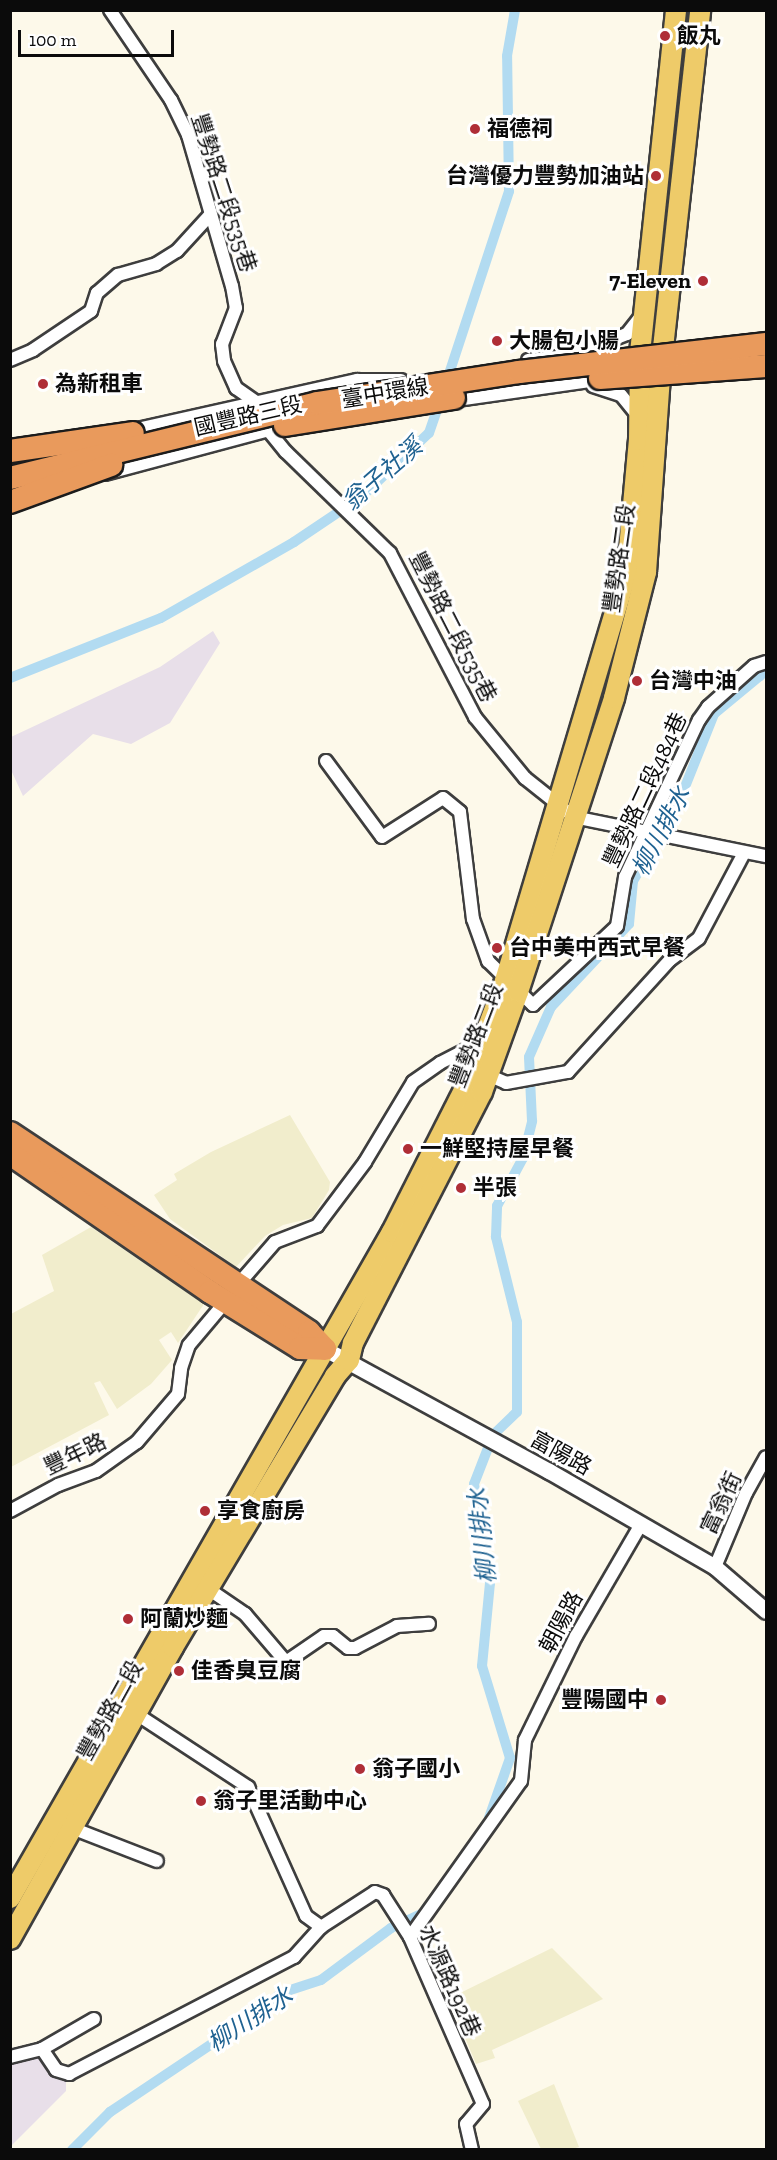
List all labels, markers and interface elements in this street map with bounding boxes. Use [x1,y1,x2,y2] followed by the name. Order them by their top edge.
[21,18,177,56] scale bar
[677,23,721,49] place label: 飯丸
[29,29,76,51] text: 100 m
[658,29,672,43] marker: 飯丸
[186,110,262,276] street label: 豐勢路二段535巷
[487,116,553,142] place label: 福德祠
[468,122,482,136] marker: 福德祠
[446,163,644,189] place label: 台灣優力豐勢加油站
[649,169,663,183] marker: 台灣優力豐勢加油站
[609,268,691,294] place label: 7-Eleven
[696,274,710,288] marker: 7-Eleven
[509,328,619,354] place label: 大腸包小腸
[490,334,504,348] marker: 大腸包小腸
[55,371,143,397] place label: 為新租車
[339,373,431,413] street label: 臺中環線
[36,377,50,391] marker: 為新租車
[191,391,305,441] street label: 國豐路三段
[336,432,428,516] water label: 翁子社溪
[598,502,640,614] street label: 豐勢路二段
[404,547,502,707] street label: 豐勢路二段535巷
[649,668,737,694] place label: 台灣中油
[630,674,644,688] marker: 台灣中油
[598,708,692,872] street label: 豐勢路二段484巷
[626,782,696,880] water label: 柳川排水
[509,935,685,961] place label: 台中美中西式早餐
[490,941,504,955] marker: 台中美中西式早餐
[444,979,508,1091] street label: 豐勢路二段
[420,1136,574,1162] place label: 一鮮堅持屋早餐
[401,1142,415,1156] marker: 一鮮堅持屋早餐
[473,1175,517,1201] place label: 半張
[454,1181,468,1195] marker: 半張
[526,1425,596,1481] street label: 富陽路
[40,1428,110,1480] street label: 豐年路
[695,1468,747,1538] street label: 富翁街
[463,1487,501,1585] water label: 柳川排水
[217,1498,305,1524] place label: 享食廚房
[198,1504,212,1518] marker: 享食廚房
[534,1587,588,1657] street label: 朝陽路
[140,1606,228,1632] place label: 阿蘭炒麵
[121,1612,135,1626] marker: 阿蘭炒麵
[72,1655,148,1765] street label: 豐勢路二段
[191,1658,301,1684] place label: 佳香臭豆腐
[172,1664,186,1678] marker: 佳香臭豆腐
[561,1687,649,1713] place label: 豐陽國中
[654,1693,668,1707] marker: 豐陽國中
[372,1756,460,1782] place label: 翁子國小
[353,1762,367,1776] marker: 翁子國小
[213,1788,367,1814] place label: 翁子里活動中心
[194,1794,208,1808] marker: 翁子里活動中心
[414,1921,486,2041] street label: 水源路192巷
[202,1981,298,2057] water label: 柳川排水

